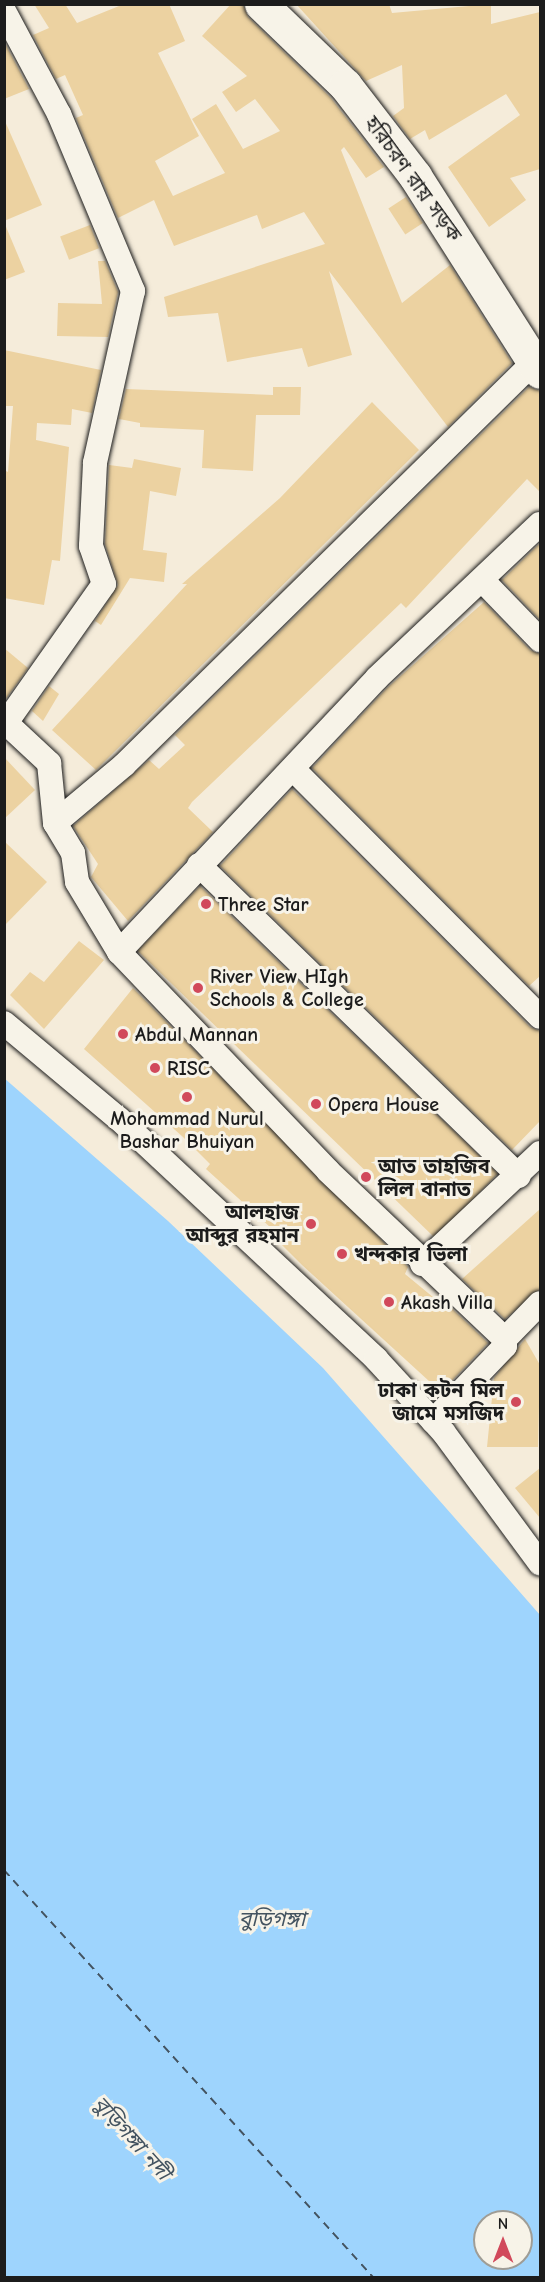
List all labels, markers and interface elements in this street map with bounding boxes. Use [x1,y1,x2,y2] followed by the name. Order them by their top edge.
[360,112,466,246] street label: হরিচরণ রায় সড়ক
[218,892,308,916] place label: Three Star
[199,897,213,911] marker: Three Star
[210,964,364,1011] place label: River View HIgh Schools & College
[191,981,205,995] marker: River View HIgh Schools & College
[135,1022,258,1046] place label: Abdul Mannan
[116,1027,130,1041] marker: Abdul Mannan
[167,1056,210,1080] place label: RISC
[148,1061,162,1075] marker: RISC
[180,1090,194,1104] marker: Mohammad Nurul Bashar Bhuiyan
[328,1092,439,1116] place label: Opera House
[309,1097,323,1111] marker: Opera House
[110,1106,264,1153] place label: Mohammad Nurul Bashar Bhuiyan
[378,1154,490,1201] place label: আত তাহজিব লিল বানাত
[359,1170,373,1184] marker: আত তাহজিব লিল বানাত
[186,1200,299,1247] place label: আলহাজ আব্দুর রহমান
[304,1217,318,1231] marker: আলহাজ আব্দুর রহমান
[354,1242,467,1266] place label: খন্দকার ভিলা
[335,1247,349,1261] marker: খন্দকার ভিলা
[401,1290,493,1314] place label: Akash Villa
[382,1295,396,1309] marker: Akash Villa
[378,1378,504,1425] place label: ঢাকা কটন মিল জামে মসজিদ
[509,1395,523,1409] marker: ঢাকা কটন মিল জামে মসজিদ
[239,1906,305,1932] water label: বুড়িগঙ্গা
[88,2091,176,2185] water label: বুড়িগঙ্গা নদী
[473,2210,533,2270] north arrow
[498,2215,508,2233] text: N

